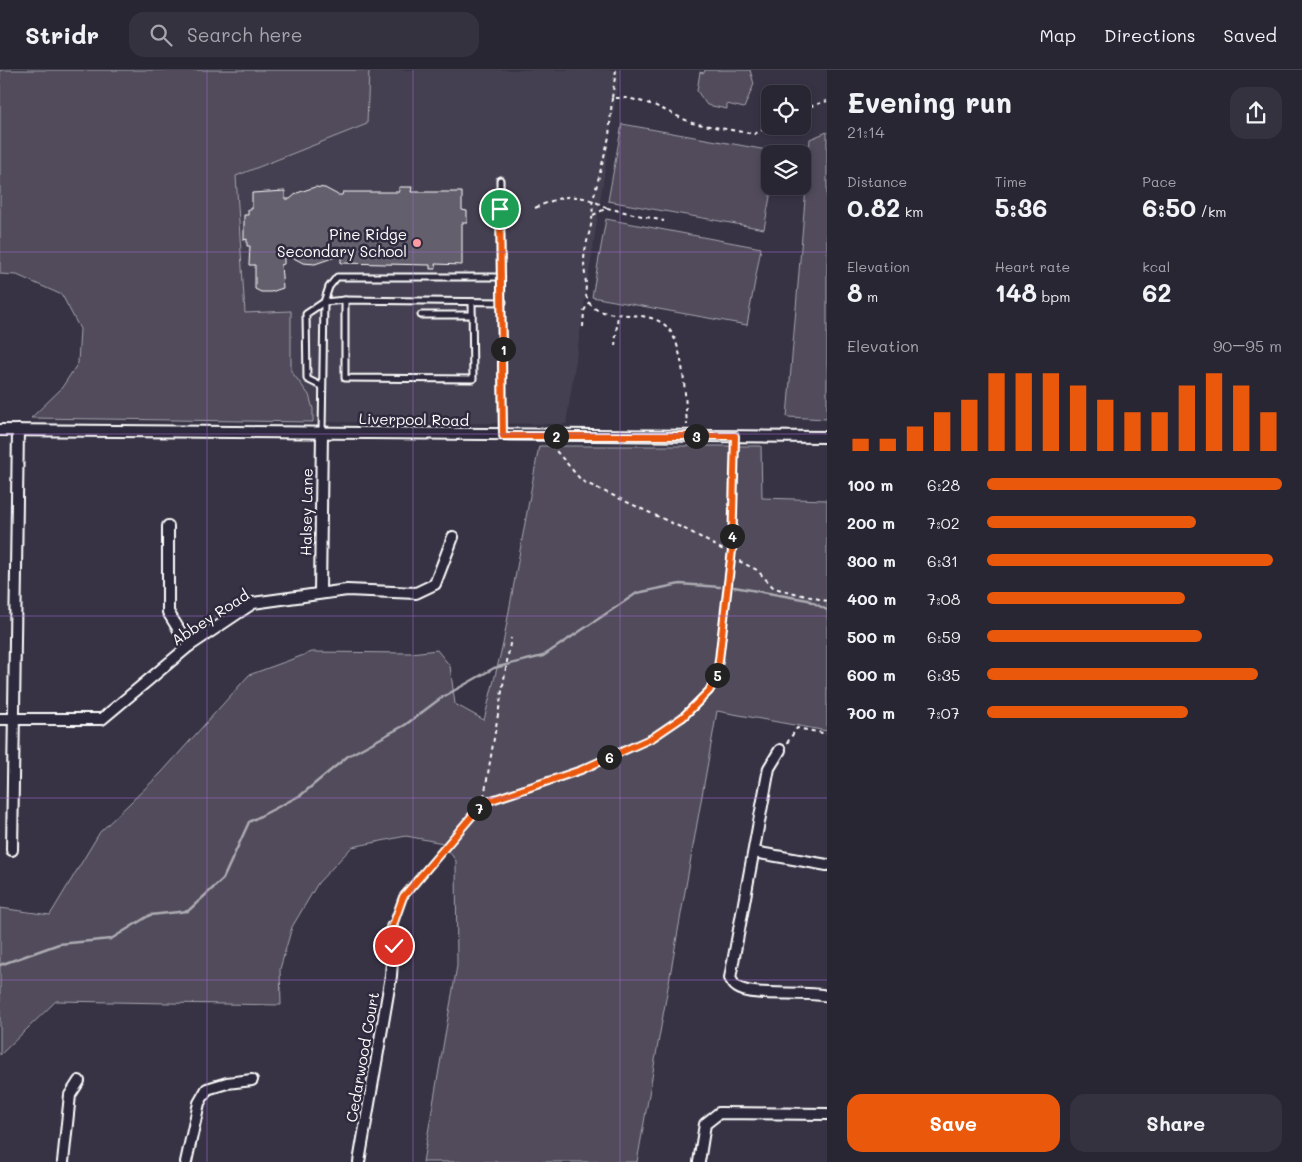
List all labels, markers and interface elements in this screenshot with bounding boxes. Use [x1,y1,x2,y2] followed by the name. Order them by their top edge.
[129,12,479,57] search box
[25,19,99,50] text: Stridr
[147,21,175,49] icon: search
[187,22,303,47] text: Search here
[1039,23,1076,47] text: Map
[1104,23,1196,47] text: Directions
[1224,23,1277,47] text: Saved
[847,84,1012,120] text: Evening run
[761,85,811,195] map controls
[761,85,811,135] button: locate
[1230,87,1282,139] button: share
[847,121,885,142] text: 21:14
[761,145,811,195] button: layers
[847,172,907,191] text: Distance
[995,172,1027,191] text: Time
[1142,172,1177,191] text: Pace
[479,188,521,230] pin
[847,191,900,223] text: 0.82
[995,191,1047,223] text: 5:36
[1142,191,1196,223] text: 6:50
[486,195,514,223] icon: arrive
[900,202,923,221] text: km
[1196,202,1227,221] text: /km
[277,224,407,261] place label: Pine Ridge Secondary School
[411,237,423,249] marker: Pine Ridge Secondary School
[847,257,910,276] text: Elevation
[995,257,1070,276] text: Heart rate
[1142,257,1170,276] text: kcal
[847,276,863,308] text: 8
[995,276,1037,308] text: 148
[1142,276,1171,308] text: 62
[863,287,878,306] text: m
[1037,287,1070,306] text: bpm
[847,335,919,356] text: Elevation
[1213,335,1282,356] text: 90–95 m
[490,336,516,362] pin: 1
[500,340,507,359] text: 1
[359,408,469,430] street label: Liverpool Road
[544,424,568,448] pin: 2
[684,424,708,448] pin: 3
[553,427,560,446] text: 2
[692,427,701,446] text: 3
[295,468,317,556] street label: Halsey Lane
[847,474,893,495] text: 100 m
[927,474,960,495] text: 6:28
[847,512,895,533] text: 200 m
[927,512,960,533] text: 7:02
[720,524,744,548] pin: 4
[728,527,737,546] text: 4
[847,550,896,571] text: 300 m
[927,550,958,571] text: 6:31
[167,584,253,650] street label: Abbey Road
[847,588,896,609] text: 400 m
[927,588,960,609] text: 7:08
[847,626,895,647] text: 500 m
[927,626,960,647] text: 6:59
[704,662,730,688] pin: 5
[847,664,896,685] text: 600 m
[927,664,960,685] text: 6:35
[713,666,722,685] text: 5
[847,702,895,723] text: 700 m
[927,702,960,723] text: 7:07
[596,744,622,770] pin: 6
[605,748,614,767] text: 6
[466,796,492,820] pin: 7
[476,799,483,818] text: 7
[373,925,415,967] pin
[380,932,408,960] icon: check
[341,990,383,1124] street label: Cedarwood Court
[847,1094,1060,1152] button: Save
[1070,1094,1282,1152] button: Share

